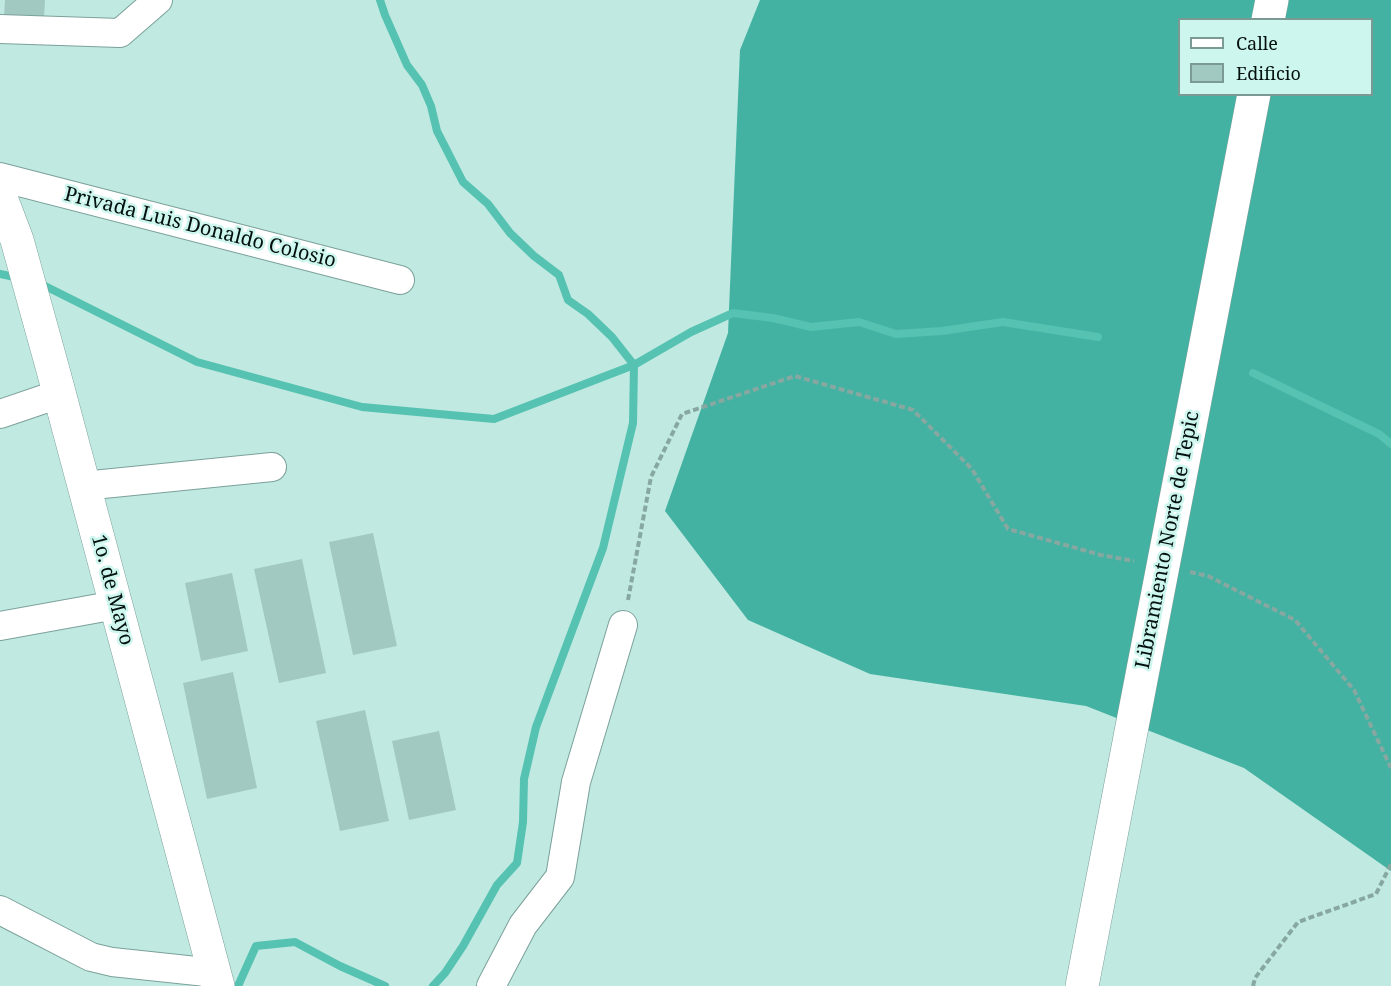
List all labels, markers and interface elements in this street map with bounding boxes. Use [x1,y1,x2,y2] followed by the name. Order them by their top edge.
[1178,18,1373,96] legend
[1236,31,1278,55] text: Calle
[1236,61,1301,85] text: Edificio
[62,183,338,273] street label: Privada Luis Donaldo Colosio
[1131,409,1205,671] street label: Libramiento Norte de Tepic
[86,532,138,648] street label: 1o. de Mayo

